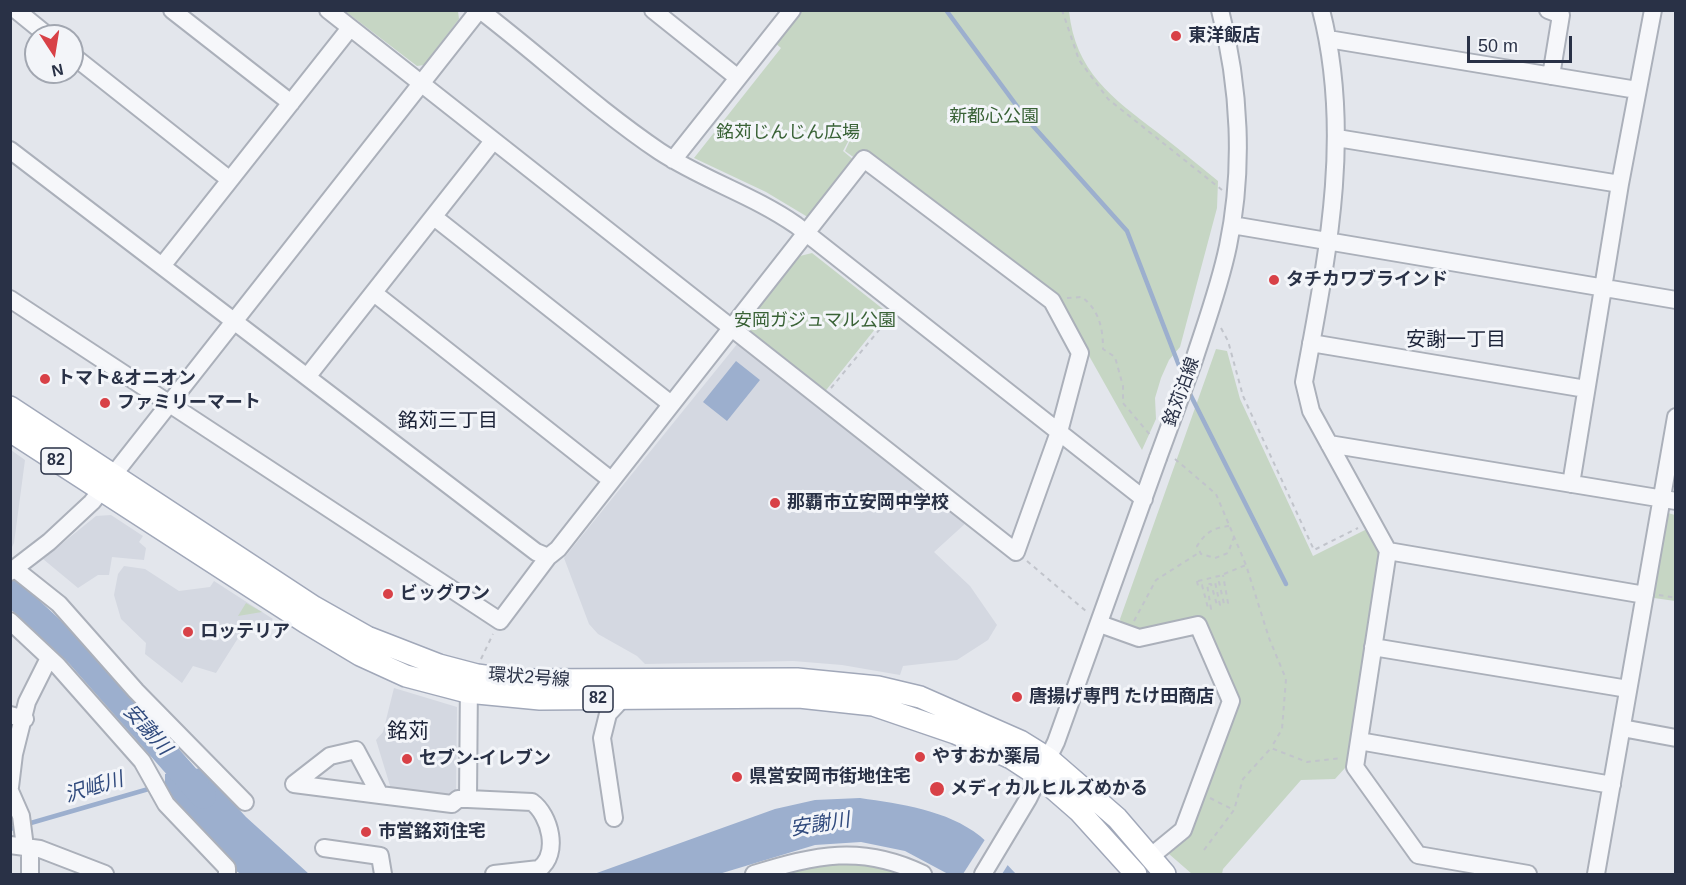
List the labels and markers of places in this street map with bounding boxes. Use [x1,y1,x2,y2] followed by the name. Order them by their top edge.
[1188,25,1260,47] place label: 東洋飯店
[1169,29,1183,43] marker: 東洋飯店
[1286,269,1448,291] place label: タチカワブラインド
[1267,273,1281,287] marker: タチカワブラインド
[57,368,196,390] place label: トマト&オニオン
[38,372,52,386] marker: トマト&オニオン
[117,392,261,414] place label: ファミリーマート
[98,396,112,410] marker: ファミリーマート
[787,492,949,514] place label: 那覇市立安岡中学校
[768,496,782,510] marker: 那覇市立安岡中学校
[400,583,490,605] place label: ビッグワン
[381,587,395,601] marker: ビッグワン
[200,621,290,643] place label: ロッテリア
[181,625,195,639] marker: ロッテリア
[1029,686,1214,708] place label: 唐揚げ専門 たけ田商店
[1010,690,1024,704] marker: 唐揚げ専門 たけ田商店
[932,746,1040,768] place label: やすおか薬局
[419,748,551,770] place label: セブン-イレブン
[913,750,927,764] marker: やすおか薬局
[400,752,414,766] marker: セブン-イレブン
[749,766,911,788] place label: 県営安岡市街地住宅
[730,770,744,784] marker: 県営安岡市街地住宅
[950,778,1148,800] place label: メディカルヒルズめかる
[928,780,946,798] marker: メディカルヒルズめかる
[378,821,486,843] place label: 市営銘苅住宅
[359,825,373,839] marker: 市営銘苅住宅

